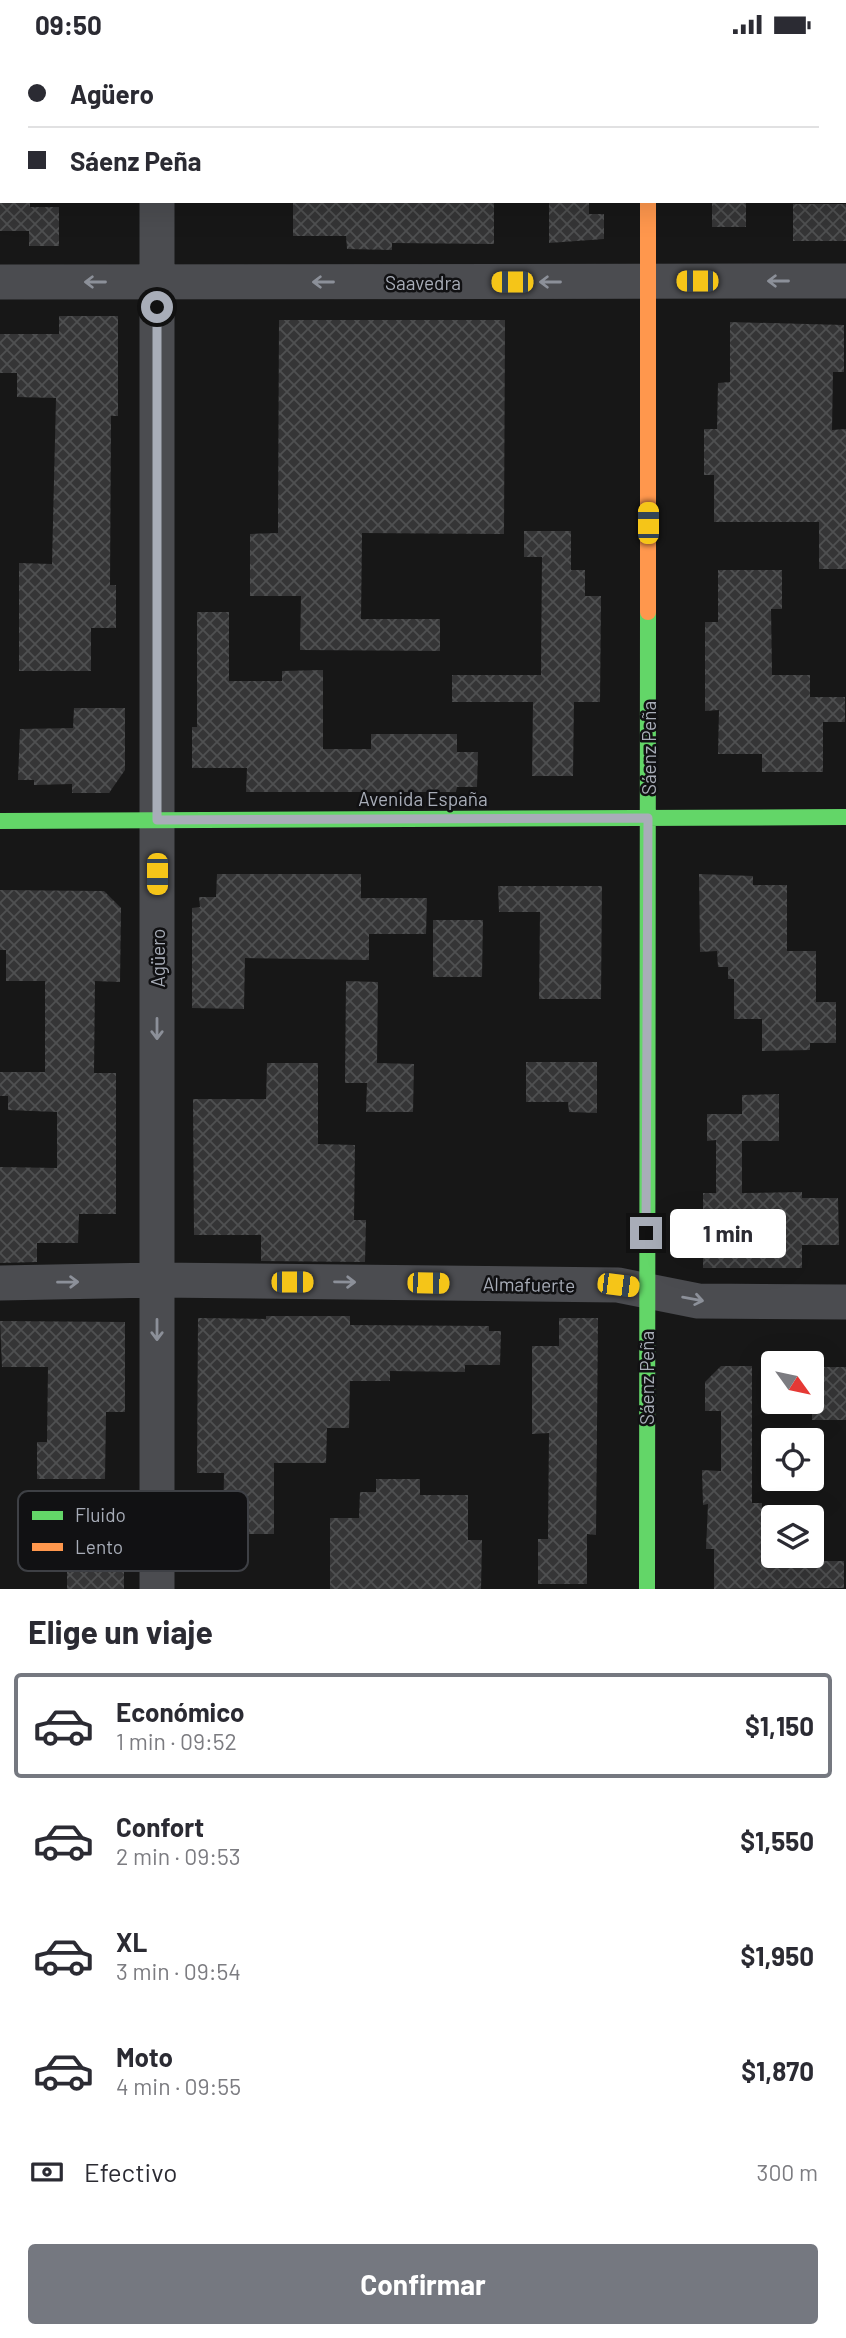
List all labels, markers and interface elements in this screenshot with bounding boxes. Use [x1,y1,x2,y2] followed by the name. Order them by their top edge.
[35,9,102,40] text: 09:50
[70,78,154,109] text: Agüero
[70,145,201,176] text: Sáenz Peña
[385,271,461,294] street label: Saavedra
[677,271,719,292] car
[492,272,534,293] car
[767,274,790,288] one-way arrow
[84,275,107,289] one-way arrow
[312,275,335,289] one-way arrow
[539,275,562,289] one-way arrow
[141,291,173,323] route start
[638,502,659,544] car
[637,701,660,795] street label: Sáenz Peña
[358,787,488,810] street label: Avenida España
[147,853,168,895] car
[146,929,169,987] street label: Agüero
[150,1017,164,1040] one-way arrow
[670,1209,786,1257] callout: 1 min
[630,1217,662,1249] route end
[703,1219,753,1247] text: 1 min
[272,1272,314,1293] car
[407,1272,450,1294] car
[483,1272,575,1296] street label: Almafuerte
[596,1272,641,1298] car
[56,1275,79,1289] one-way arrow
[333,1275,356,1289] one-way arrow
[681,1293,704,1306] one-way arrow
[150,1318,164,1341] one-way arrow
[635,1331,658,1425] street label: Sáenz Peña
[761,1351,824,1414] north arrow
[761,1351,824,1568] map controls
[761,1428,824,1491] button: locate
[18,1491,248,1571] legend
[75,1503,126,1526] text: Fluido
[761,1505,824,1568] button: layers
[75,1535,123,1558] text: Lento
[28,1612,213,1650] text: Elige un viaje
[32,1694,95,1757] icon: car
[116,1696,245,1727] text: Económico
[745,1710,814,1741] text: $1,150
[116,1727,237,1755] text: 1 min · 09:52
[32,1809,95,1872] icon: car
[116,1811,204,1842] text: Confort
[740,1825,814,1856] text: $1,550
[116,1842,241,1870] text: 2 min · 09:53
[32,1924,95,1987] icon: car
[116,1926,147,1957] text: XL
[740,1940,814,1971] text: $1,950
[116,1957,241,1985] text: 3 min · 09:54
[32,2039,95,2102] icon: car
[116,2041,173,2072] text: Moto
[741,2055,814,2086] text: $1,870
[116,2072,241,2100] text: 4 min · 09:55
[28,2153,66,2191] icon: cash
[84,2156,177,2187] text: Efectivo
[757,2158,818,2186] text: 300 m
[28,2244,818,2324] button: Confirmar

